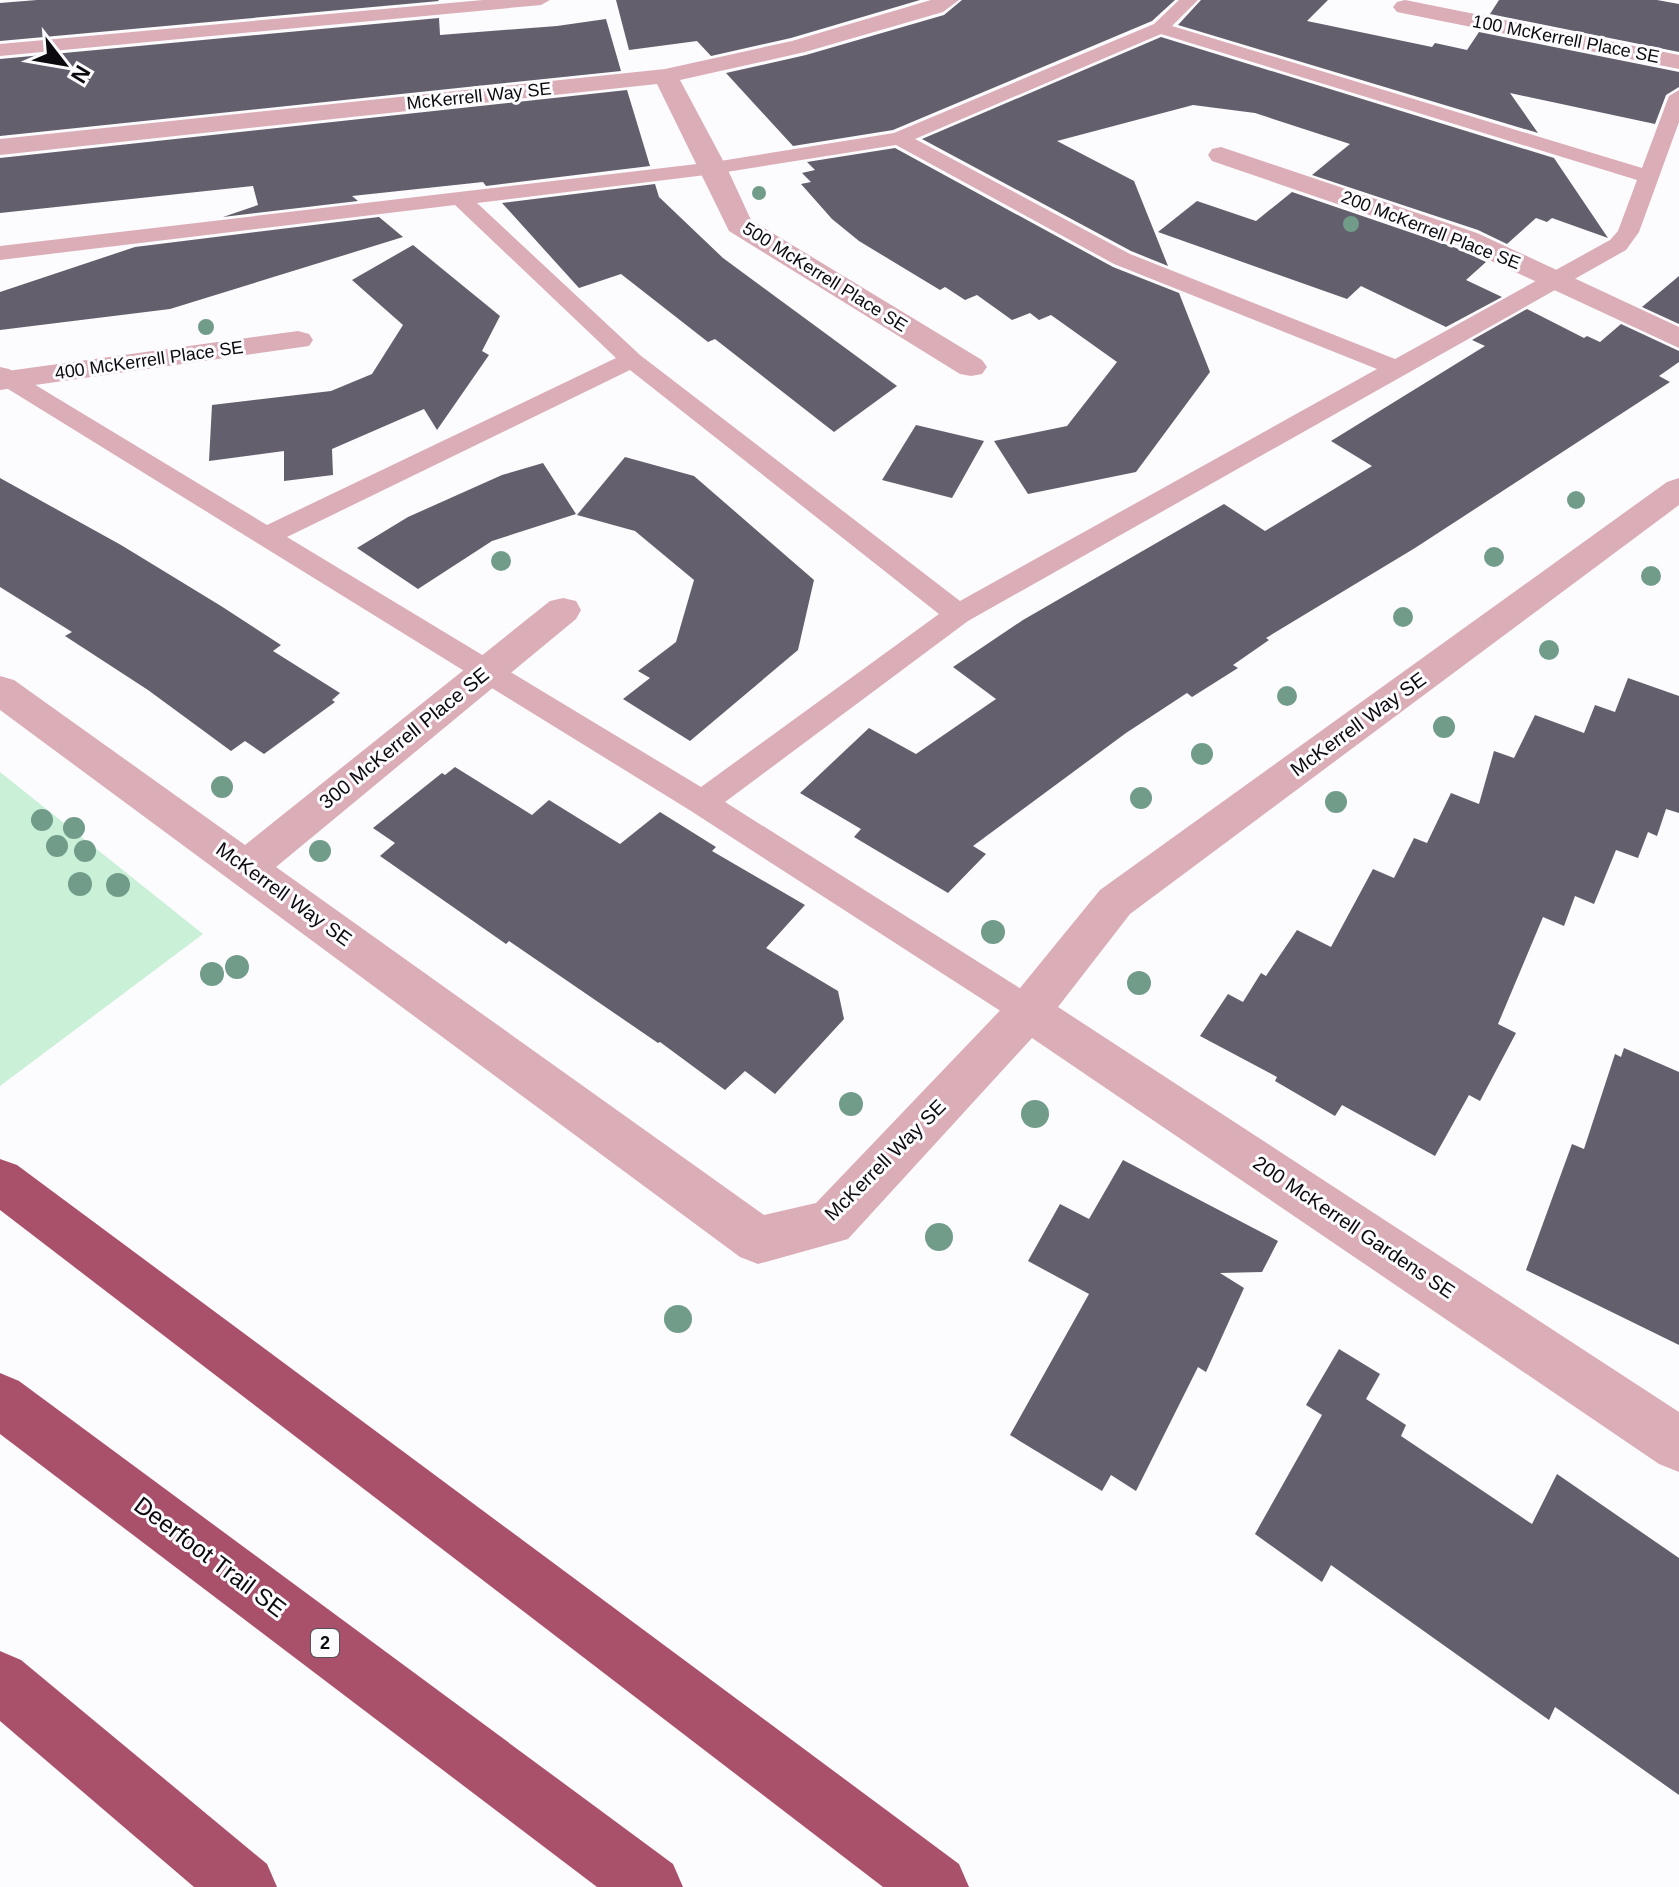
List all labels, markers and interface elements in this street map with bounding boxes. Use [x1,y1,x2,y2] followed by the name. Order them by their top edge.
[1471,11,1661,67] street label: 100 McKerrell Place SE
[24,24,104,104] north arrow
[66,61,96,87] text: N
[406,78,552,114] street label: McKerrell Way SE
[1339,187,1523,273] street label: 200 McKerrell Place SE
[739,218,911,336] street label: 500 McKerrell Place SE
[53,337,245,383] street label: 400 McKerrell Place SE
[315,663,493,813] street label: 300 McKerrell Place SE
[1286,668,1430,780] street label: McKerrell Way SE
[212,838,356,950] street label: McKerrell Way SE
[820,1095,950,1225] street label: McKerrell Way SE
[1249,1151,1459,1303] street label: 200 McKerrell Gardens SE
[129,1491,291,1622] street label: Deerfoot Trail SE
[311,1629,339,1657] road number: 2

